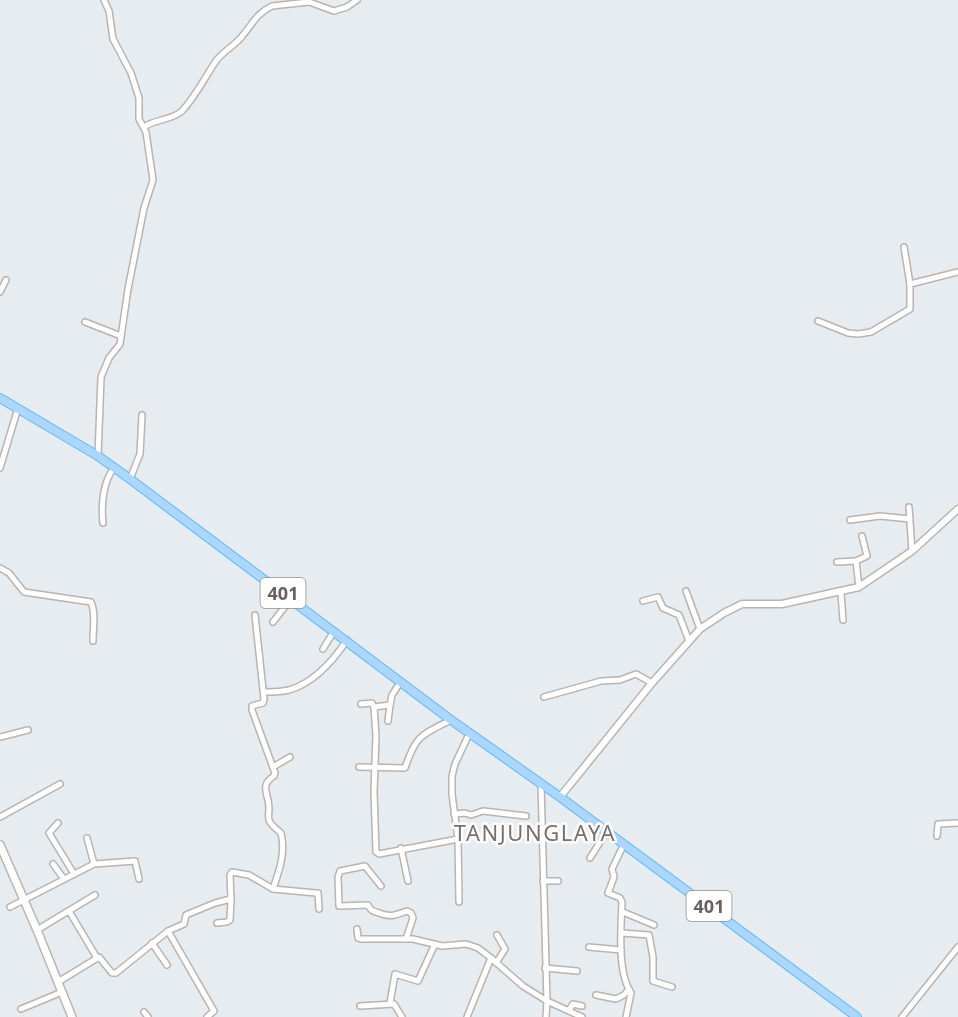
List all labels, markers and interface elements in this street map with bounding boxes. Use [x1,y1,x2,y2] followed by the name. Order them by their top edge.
[260,578,306,608] road number: 401
[454,817,616,847] district label: TANJUNGLAYA
[686,891,732,921] road number: 401

